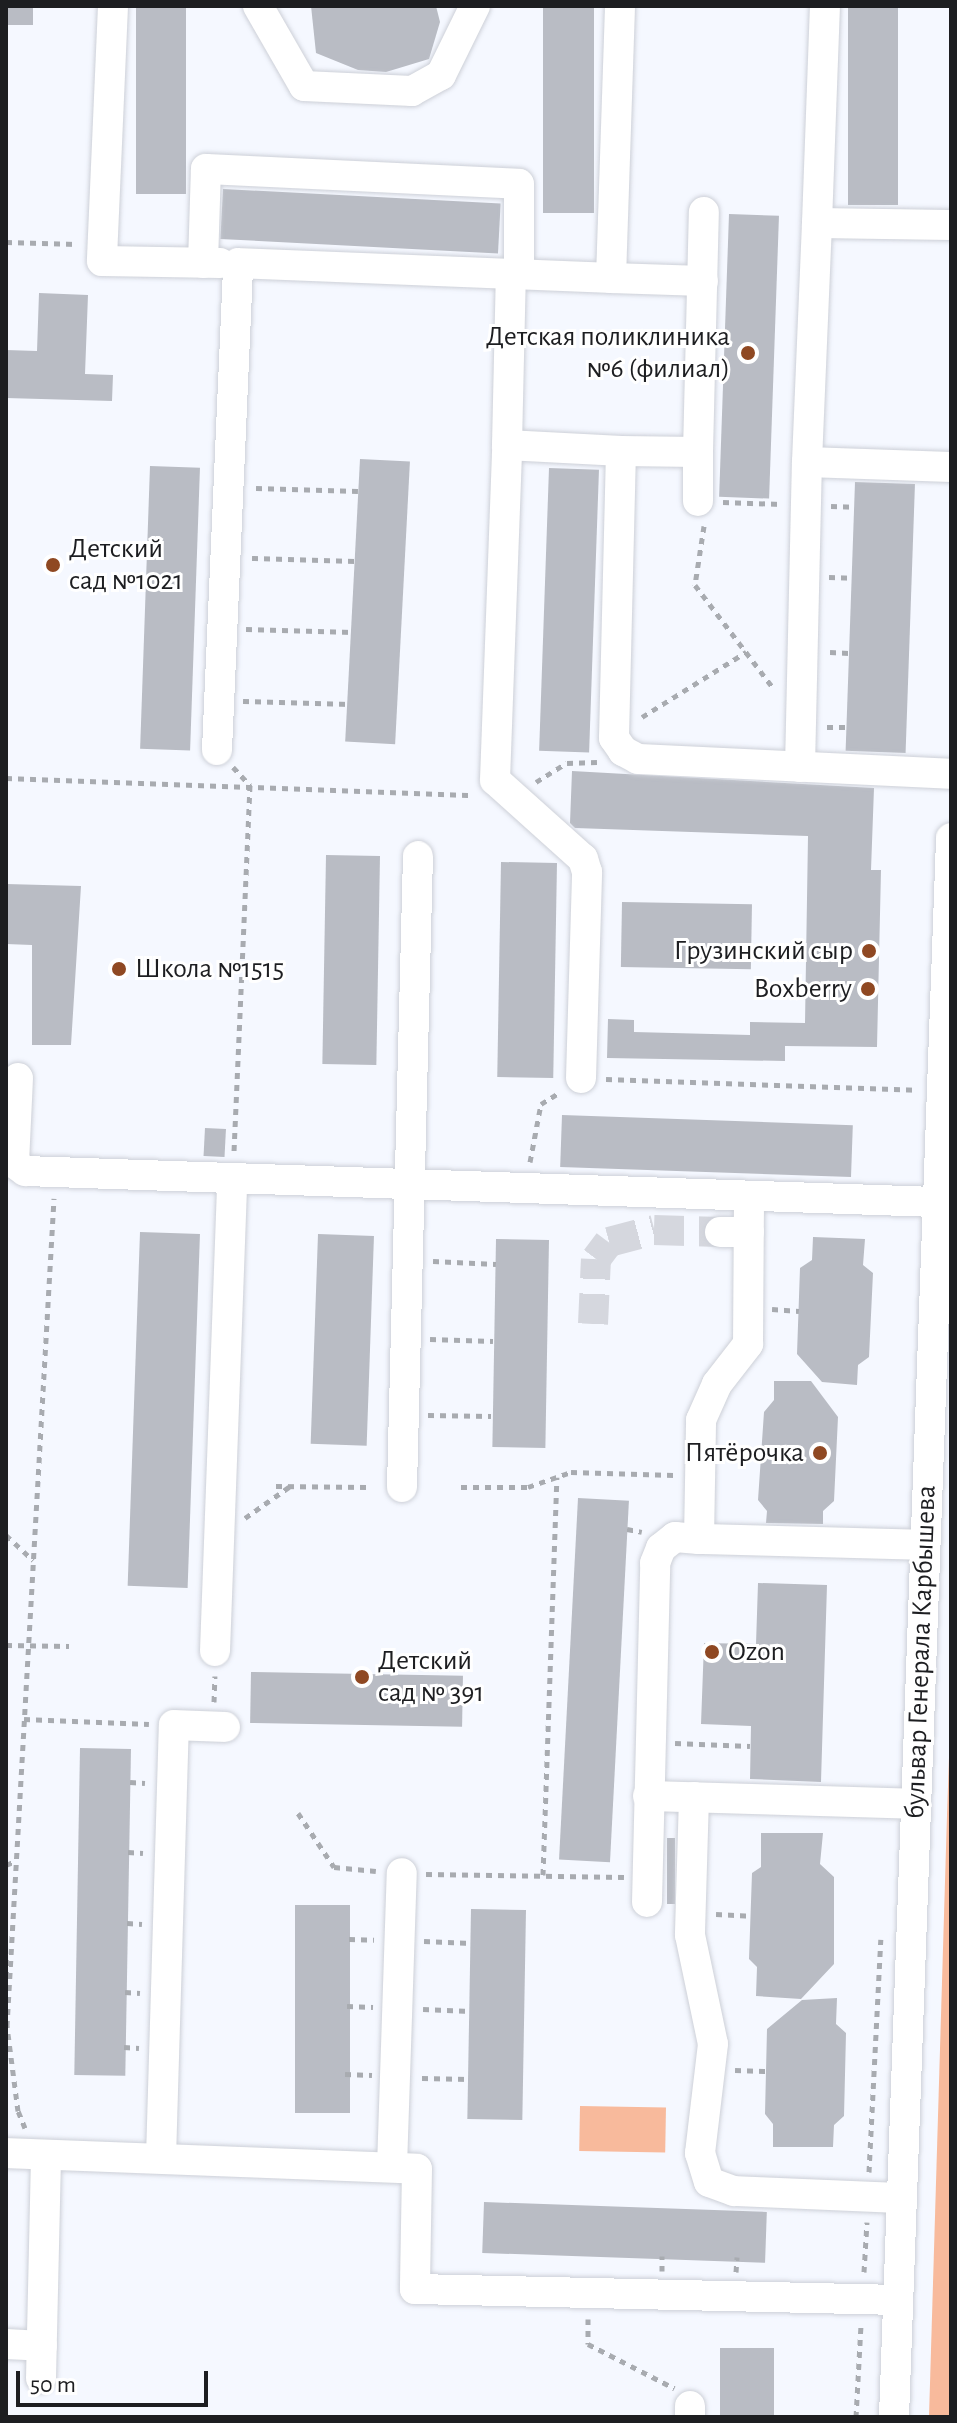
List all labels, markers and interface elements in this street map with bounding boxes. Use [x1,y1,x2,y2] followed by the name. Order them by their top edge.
[486,320,730,386] place label: Детская поликлиника №6 (филиал)
[737,342,759,364] marker: Детская поликлиника №6 (филиал)
[69,532,183,598] place label: Детский сад №1021
[44,556,62,574] marker: Детский сад №1021
[674,934,853,968] place label: Грузинский сыр
[860,942,878,960] marker: Грузинский сыр
[135,952,284,986] place label: Школа №1515
[110,960,128,978] marker: Школа №1515
[754,972,852,1006] place label: Boxberry
[859,980,877,998] marker: Boxberry
[685,1436,804,1470] place label: Пятёрочка
[811,1444,829,1462] marker: Пятёрочка
[898,1485,944,1819] street label: бульвар Генерала Карбышева
[728,1635,785,1669] place label: Ozon
[703,1643,721,1661] marker: Ozon
[378,1644,484,1710] place label: Детский сад № 391
[353,1668,371,1686] marker: Детский сад № 391
[20,2355,212,2405] scale bar
[30,2373,76,2397] text: 50 m

